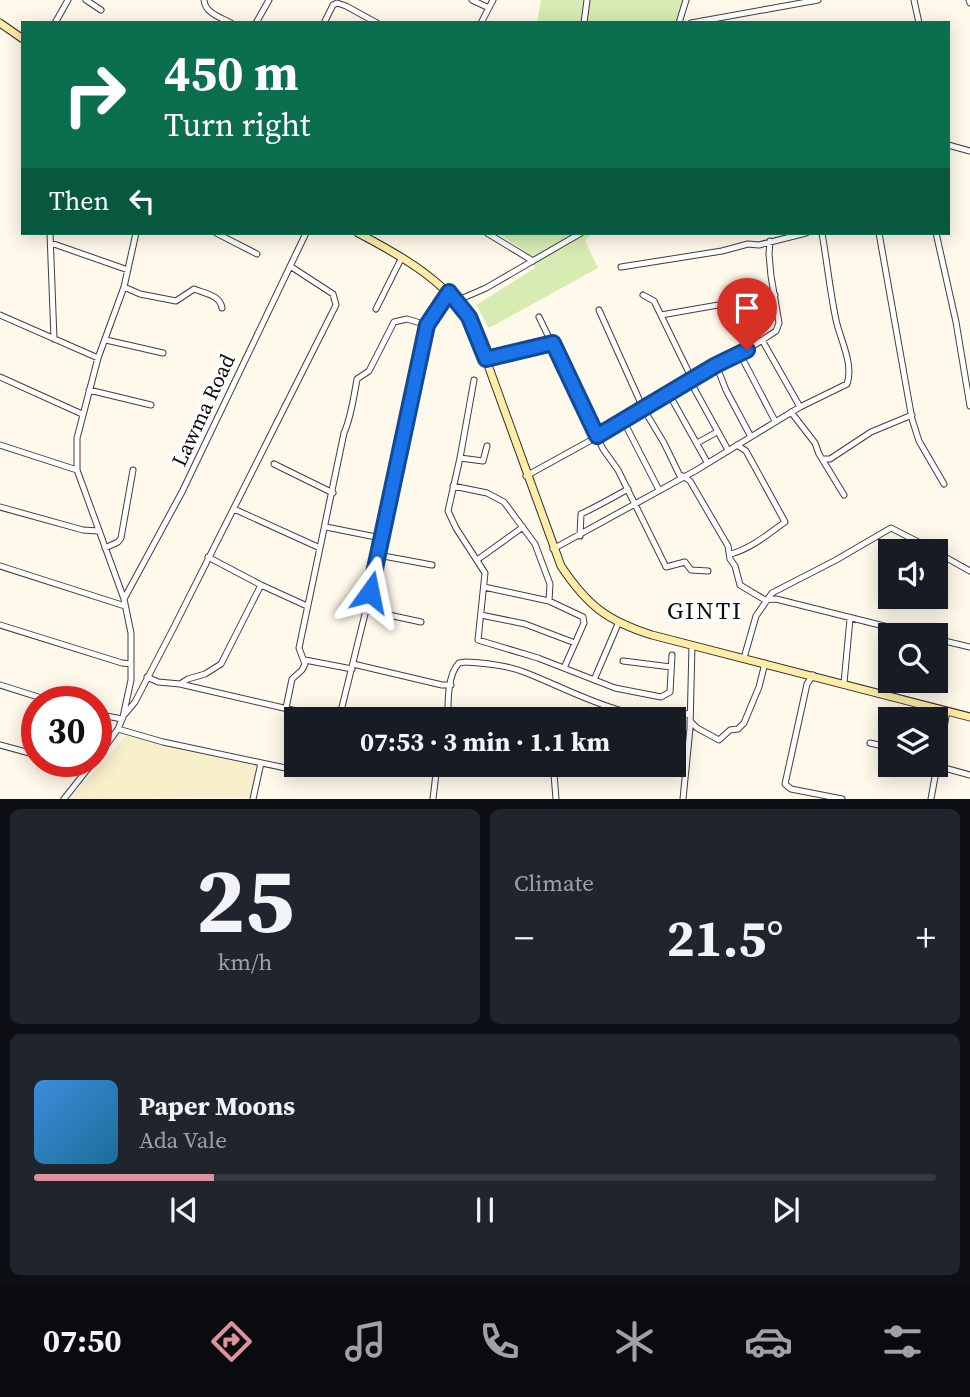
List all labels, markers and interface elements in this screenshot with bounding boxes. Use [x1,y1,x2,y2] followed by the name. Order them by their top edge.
[164,39,299,106] text: 450 m
[49,49,140,140] icon: right
[164,103,310,147] text: Turn right
[123,182,161,220] icon: left
[49,183,109,219] text: Then
[717,278,777,350] pin
[728,289,766,327] icon: arrive
[164,349,242,471] street label: Lawma Road
[878,539,948,777] map controls
[878,539,948,609] button: sound
[333,555,407,629] position arrow
[667,594,743,627] district label: GINTI
[878,623,948,693] button: search
[21,686,112,777] speed limit sign: 30
[878,707,948,777] button: layers
[360,724,610,760] text: 07:53 · 3 min · 1.1 km
[196,838,294,962] text: 25
[514,867,594,899] text: Climate
[666,902,784,973] text: 21.5°
[514,912,534,964] text: −
[916,912,936,964] text: +
[218,946,272,978] text: km/h
[139,1088,295,1124] text: Paper Moons
[139,1124,227,1156] text: Ada Vale
[165,1191,203,1229] icon: previous
[466,1191,504,1229] icon: pause
[767,1191,805,1229] icon: next
[207,1317,256,1366] icon: directions
[341,1317,390,1366] icon: music
[475,1317,524,1366] icon: phone
[610,1317,659,1366] icon: climate
[744,1317,793,1366] icon: car
[878,1317,927,1366] icon: filters
[43,1319,122,1363] text: 07:50

